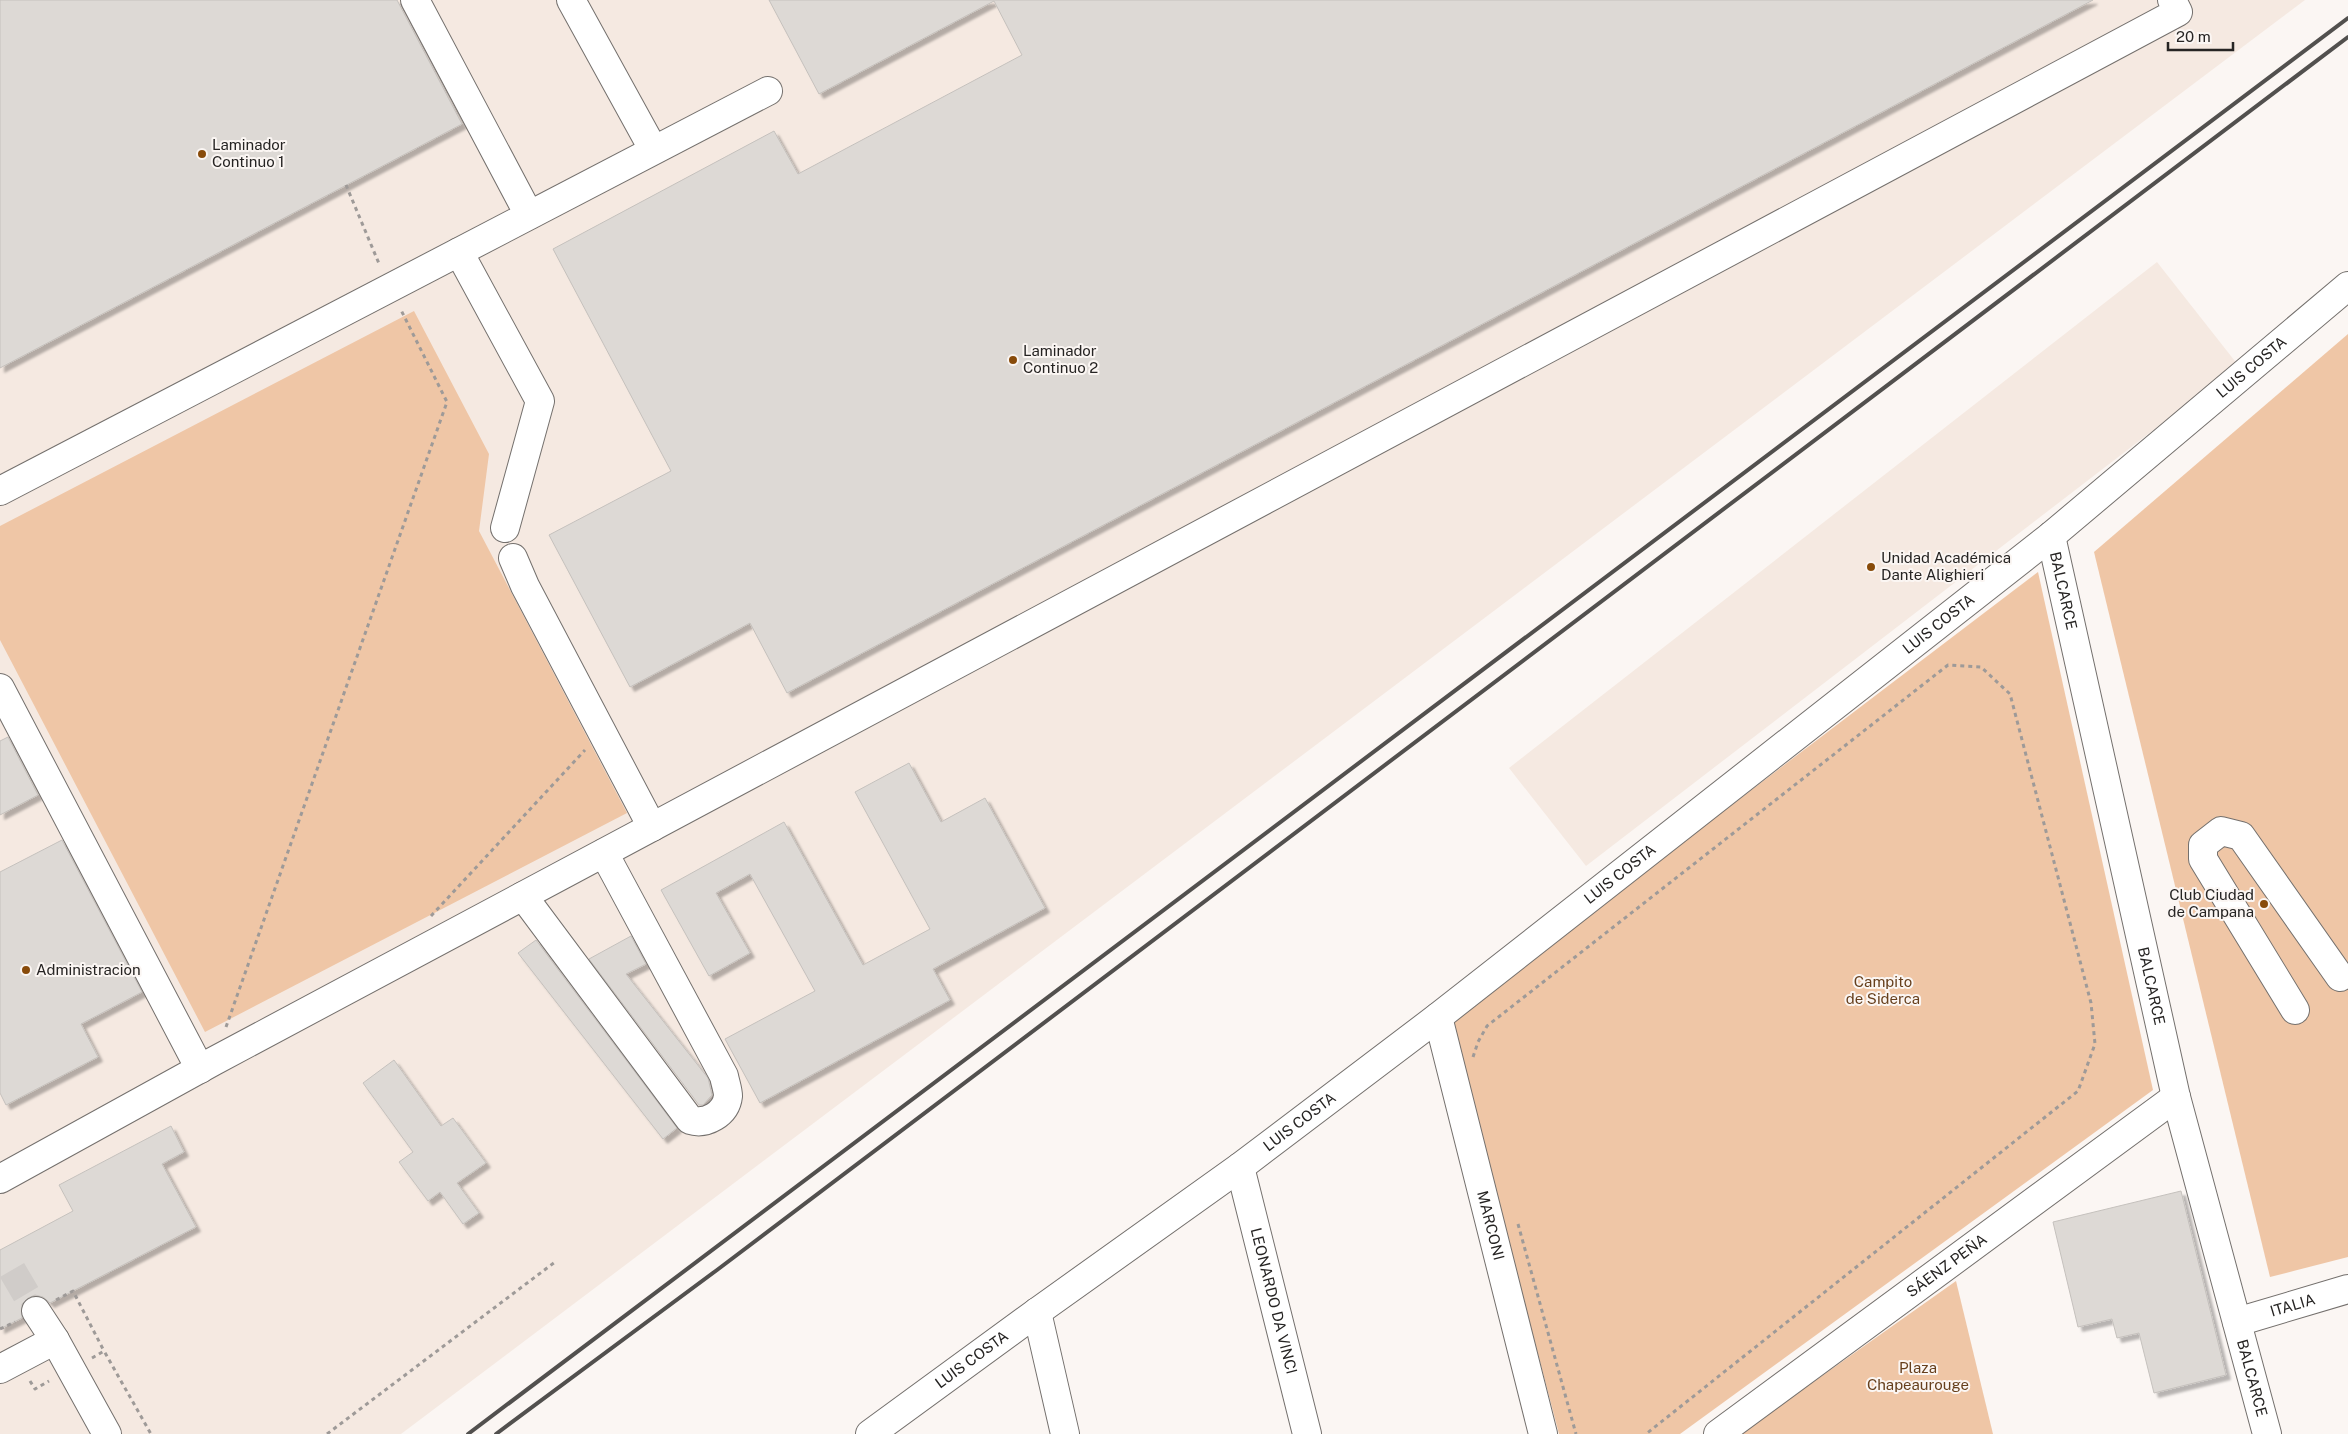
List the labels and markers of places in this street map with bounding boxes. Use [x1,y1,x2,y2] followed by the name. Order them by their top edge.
[212,136,286,170] place label: Laminador Continuo 1
[196,148,208,160] marker: Laminador Continuo 1
[1023,342,1098,376] place label: Laminador Continuo 2
[1007,354,1019,366] marker: Laminador Continuo 2
[1881,549,2011,583] place label: Unidad Académica Dante Alighieri
[1865,561,1877,573] marker: Unidad Académica Dante Alighieri
[2167,886,2254,920] place label: Club Ciudad de Campana
[2258,898,2270,910] marker: Club Ciudad de Campana
[36,961,141,978] place label: Administracion
[20,964,32,976] marker: Administracion

